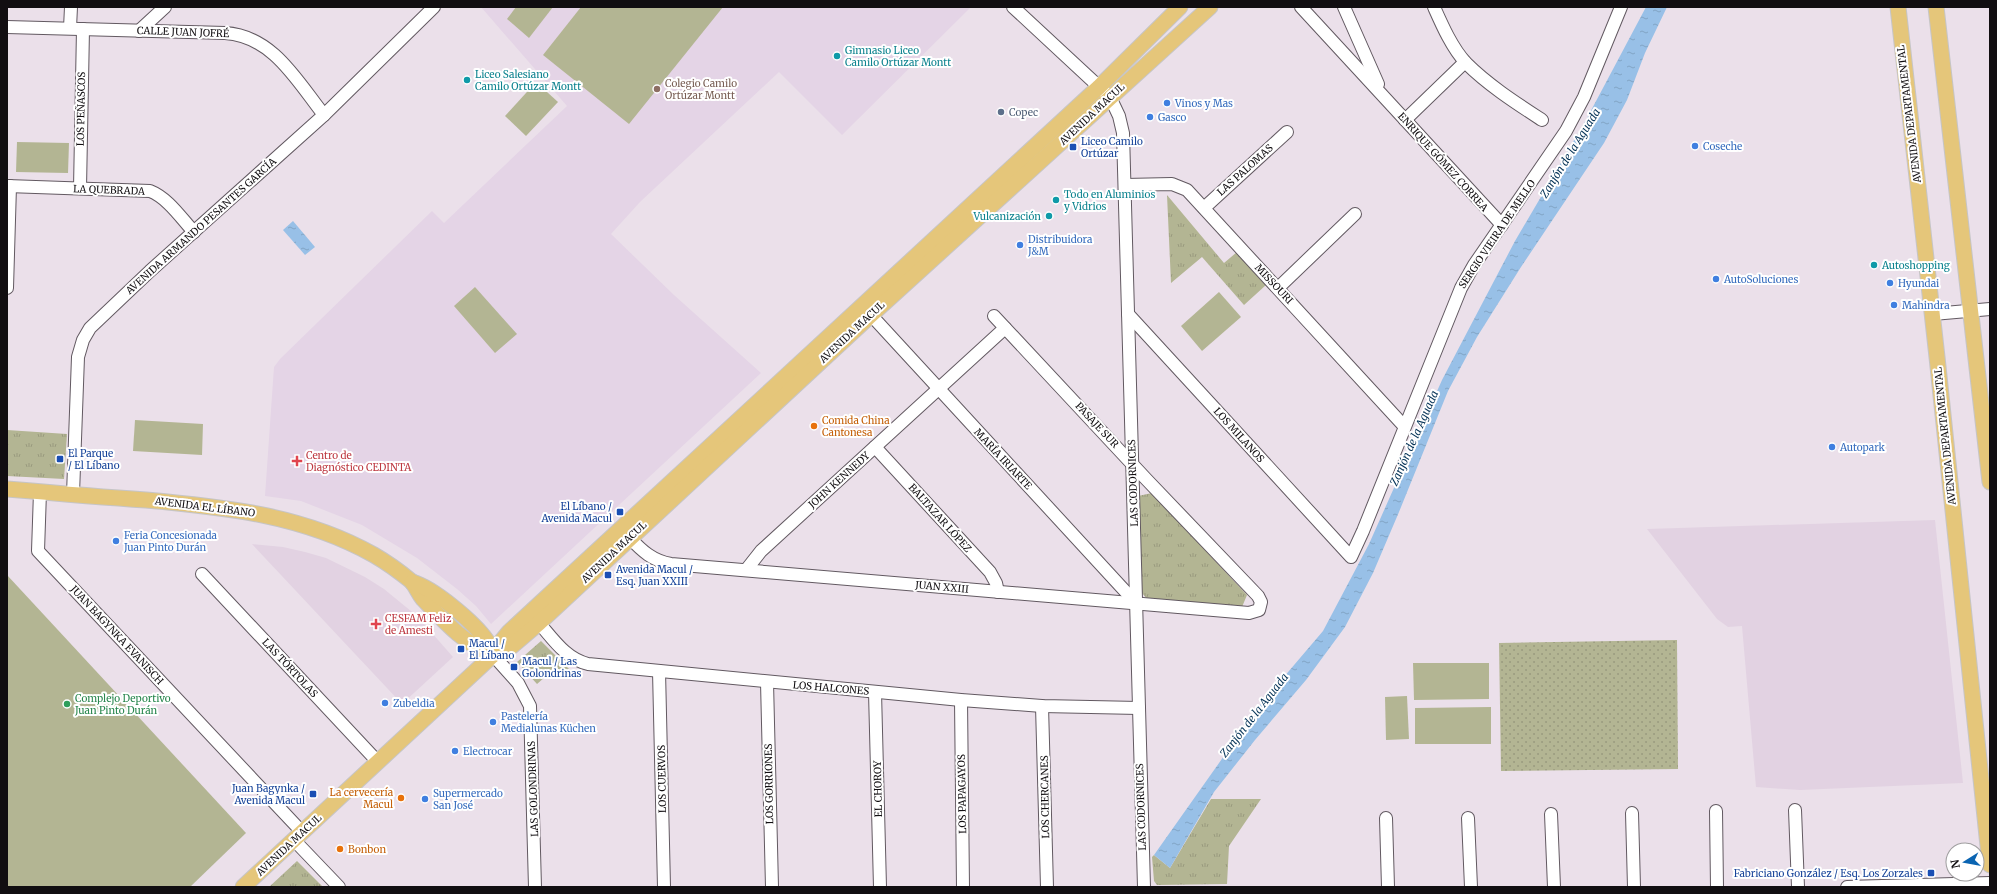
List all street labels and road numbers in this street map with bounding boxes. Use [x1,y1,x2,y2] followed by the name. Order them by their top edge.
[137,23,230,40] street label: CALLE JUAN JOFRÉ
[1894,44,1924,184] street label: AVENIDA DEPARTAMENTAL
[74,72,88,146] street label: LOS PEÑASCOS
[1056,80,1128,148] street label: AVENIDA MACUL
[1395,109,1492,215] street label: ENRIQUE GÓMEZ CORREA
[1214,141,1276,199] street label: LAS PALOMAS
[122,154,280,298] street label: AVENIDA ARMANDO PESANTES GARCÍA
[1456,177,1538,291] street label: SERGIO VIEIRA DE MELLO
[73,182,146,198] street label: LA QUEBRADA
[1252,261,1296,307] street label: MISSOURI
[816,298,888,366] street label: AVENIDA MACUL
[1931,366,1959,507] street label: AVENIDA DEPARTAMENTAL
[1072,399,1122,451] street label: PASAJE SUR
[1211,405,1267,465] street label: LOS MILANOS
[971,425,1036,493] street label: MARÍA IRIARTE
[1125,439,1141,527] street label: LAS CODORNICES
[805,449,873,512] street label: JOHN KENNEDY
[906,480,975,555] street label: BALTAZAR LÓPEZ
[153,493,256,520] street label: AVENIDA EL LÍBANO
[578,518,650,586] street label: AVENIDA MACUL
[914,578,970,596] street label: JUAN XXIII
[67,582,166,687] street label: JUAN BAGYNKA EVANISCH
[259,635,321,700] street label: LAS TÓRTOLAS
[792,678,870,698] street label: LOS HALCONES
[525,741,541,837] street label: LAS GOLONDRINAS
[762,743,776,825] street label: LOS GORRIONES
[655,745,669,813] street label: LOS CUERVOS
[955,754,969,834] street label: LOS PAPAGAYOS
[1038,755,1052,839] street label: LOS CHERCANES
[871,760,885,817] street label: EL CHOROY
[1133,763,1149,851] street label: LAS CODORNICES
[253,811,325,879] street label: AVENIDA MACUL

